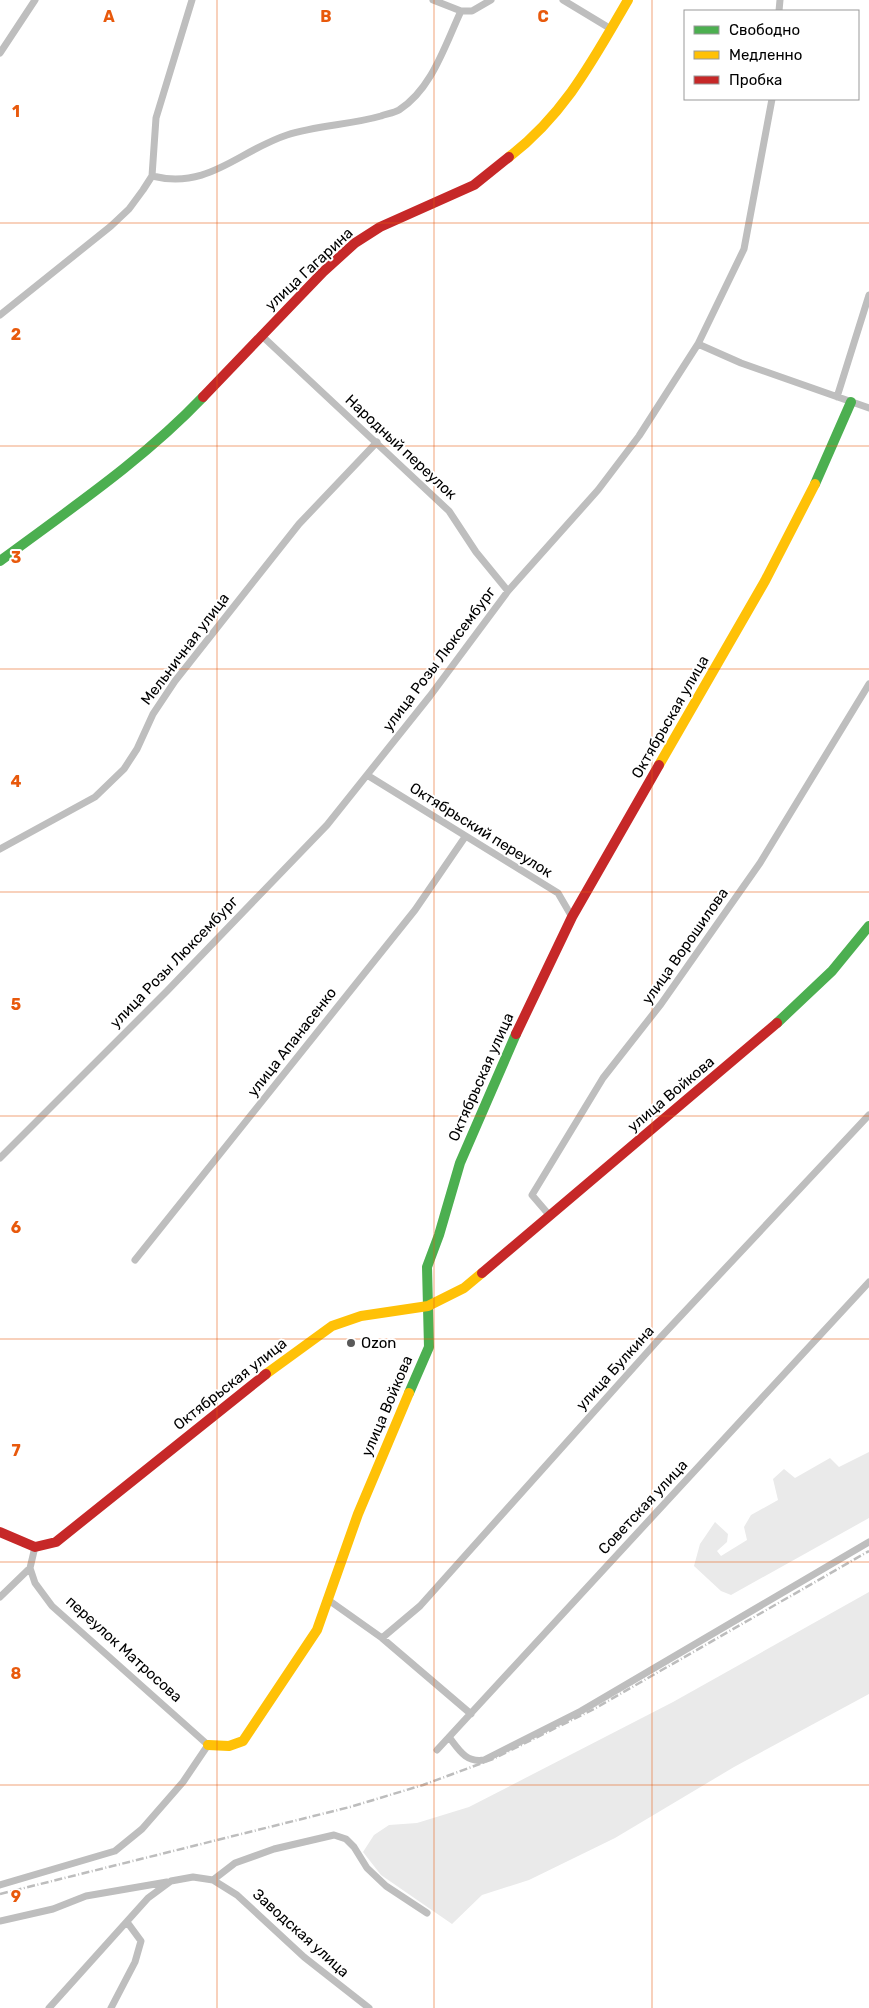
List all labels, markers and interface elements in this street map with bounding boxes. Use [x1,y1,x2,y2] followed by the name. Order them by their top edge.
[103,7,115,26] text: A
[320,7,332,26] text: B
[537,7,549,26] text: C
[684,10,859,100] legend
[729,21,800,39] text: Свободно
[729,46,802,64] text: Медленно
[729,71,782,89] text: Пробка
[12,102,20,121] text: 1
[261,224,357,314] street label: улица Гагарина
[11,325,21,344] text: 2
[342,391,460,503] street label: Народный переулок
[11,548,21,567] text: 3
[379,583,500,735] street label: улица Розы Люксембург
[137,590,233,708] street label: Мельничная улица
[627,652,713,782] street label: Октябрьская улица
[11,772,22,791] text: 4
[406,779,556,881] street label: Октябрьский переулок
[638,884,732,1008] street label: улица Ворошилова
[106,892,242,1032] street label: улица Розы Люксембург
[244,984,340,1100] street label: улица Апанасенко
[11,995,21,1014] text: 5
[445,1010,517,1144] street label: Октябрьская улица
[624,1053,718,1135] street label: улица Войкова
[11,1218,21,1237] text: 6
[572,1322,658,1414] street label: улица Булкина
[170,1334,290,1434] street label: Октябрьская улица
[361,1334,396,1352] place label: Ozon
[345,1337,357,1349] marker: Ozon
[358,1353,416,1459] street label: улица Войкова
[11,1441,21,1460] text: 7
[595,1456,691,1558] street label: Советская улица
[62,1592,186,1706] street label: переулок Матросова
[11,1664,22,1683] text: 8
[249,1885,353,1981] street label: Заводская улица
[11,1887,21,1906] text: 9

